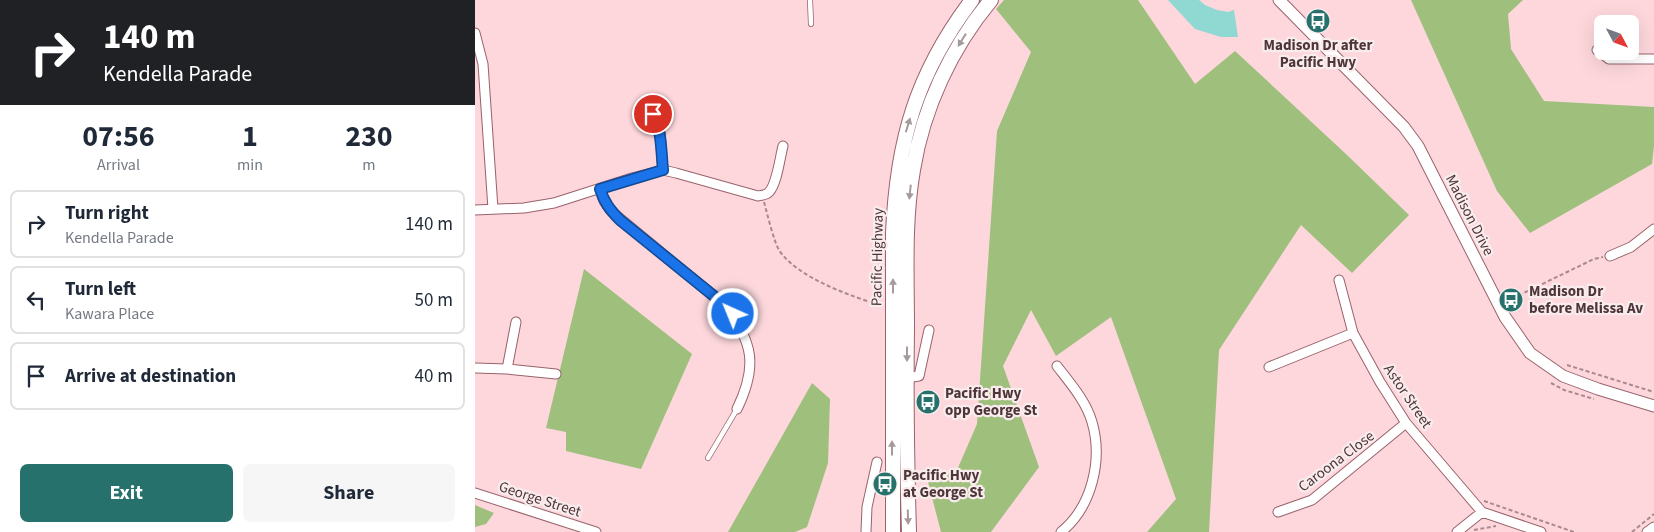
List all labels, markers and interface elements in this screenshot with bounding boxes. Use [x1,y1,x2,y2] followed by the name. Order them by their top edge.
[1305,8,1331,34] bus stop icon: Madison Dr after Pacific Hwy
[103,12,195,62] text: 140 m
[1594,15,1639,60] north arrow
[1594,15,1639,60] map controls
[20,20,85,85] icon: right
[958,33,967,46] one-way arrow
[1264,35,1372,73] place label: Madison Dr after Pacific Hwy
[103,58,252,90] text: Kendella Parade
[632,93,674,135] pin
[639,100,667,128] icon: arrive
[82,115,155,158] text: 07:56
[242,115,258,158] text: 1
[345,115,393,158] text: 230
[904,117,912,132] one-way arrow
[97,154,140,176] text: Arrival
[237,154,263,176] text: min
[362,154,376,176] text: m
[1440,171,1499,259] street label: Madison Drive
[906,184,914,200] one-way arrow
[65,200,149,227] text: Turn right
[866,208,889,306] street label: Pacific Highway
[22,210,50,238] icon: right
[405,211,453,238] text: 140 m
[65,227,174,249] text: Kendella Parade
[65,276,136,303] text: Turn left
[889,278,897,294] one-way arrow
[1529,281,1643,319] place label: Madison Dr before Melissa Av
[22,286,50,314] icon: left
[415,287,453,314] text: 50 m
[706,287,758,339] position arrow
[1498,287,1524,313] bus stop icon: Madison Dr before Melissa Av
[65,303,154,325] text: Kawara Place
[903,346,911,362] one-way arrow
[1378,360,1437,433] street label: Astor Street
[22,362,50,390] icon: arrive
[65,363,236,390] text: Arrive at destination
[415,363,453,390] text: 40 m
[945,383,1037,421] place label: Pacific Hwy opp George St
[915,389,941,415] bus stop icon: Pacific Hwy opp George St
[1294,426,1379,497] street label: Caroona Close
[888,440,896,456] one-way arrow
[20,464,233,522] button: Exit
[243,464,455,522] button: Share
[903,465,983,503] place label: Pacific Hwy at George St
[872,471,898,497] bus stop icon: Pacific Hwy at George St
[496,476,584,523] street label: George Street
[904,509,912,525] one-way arrow

